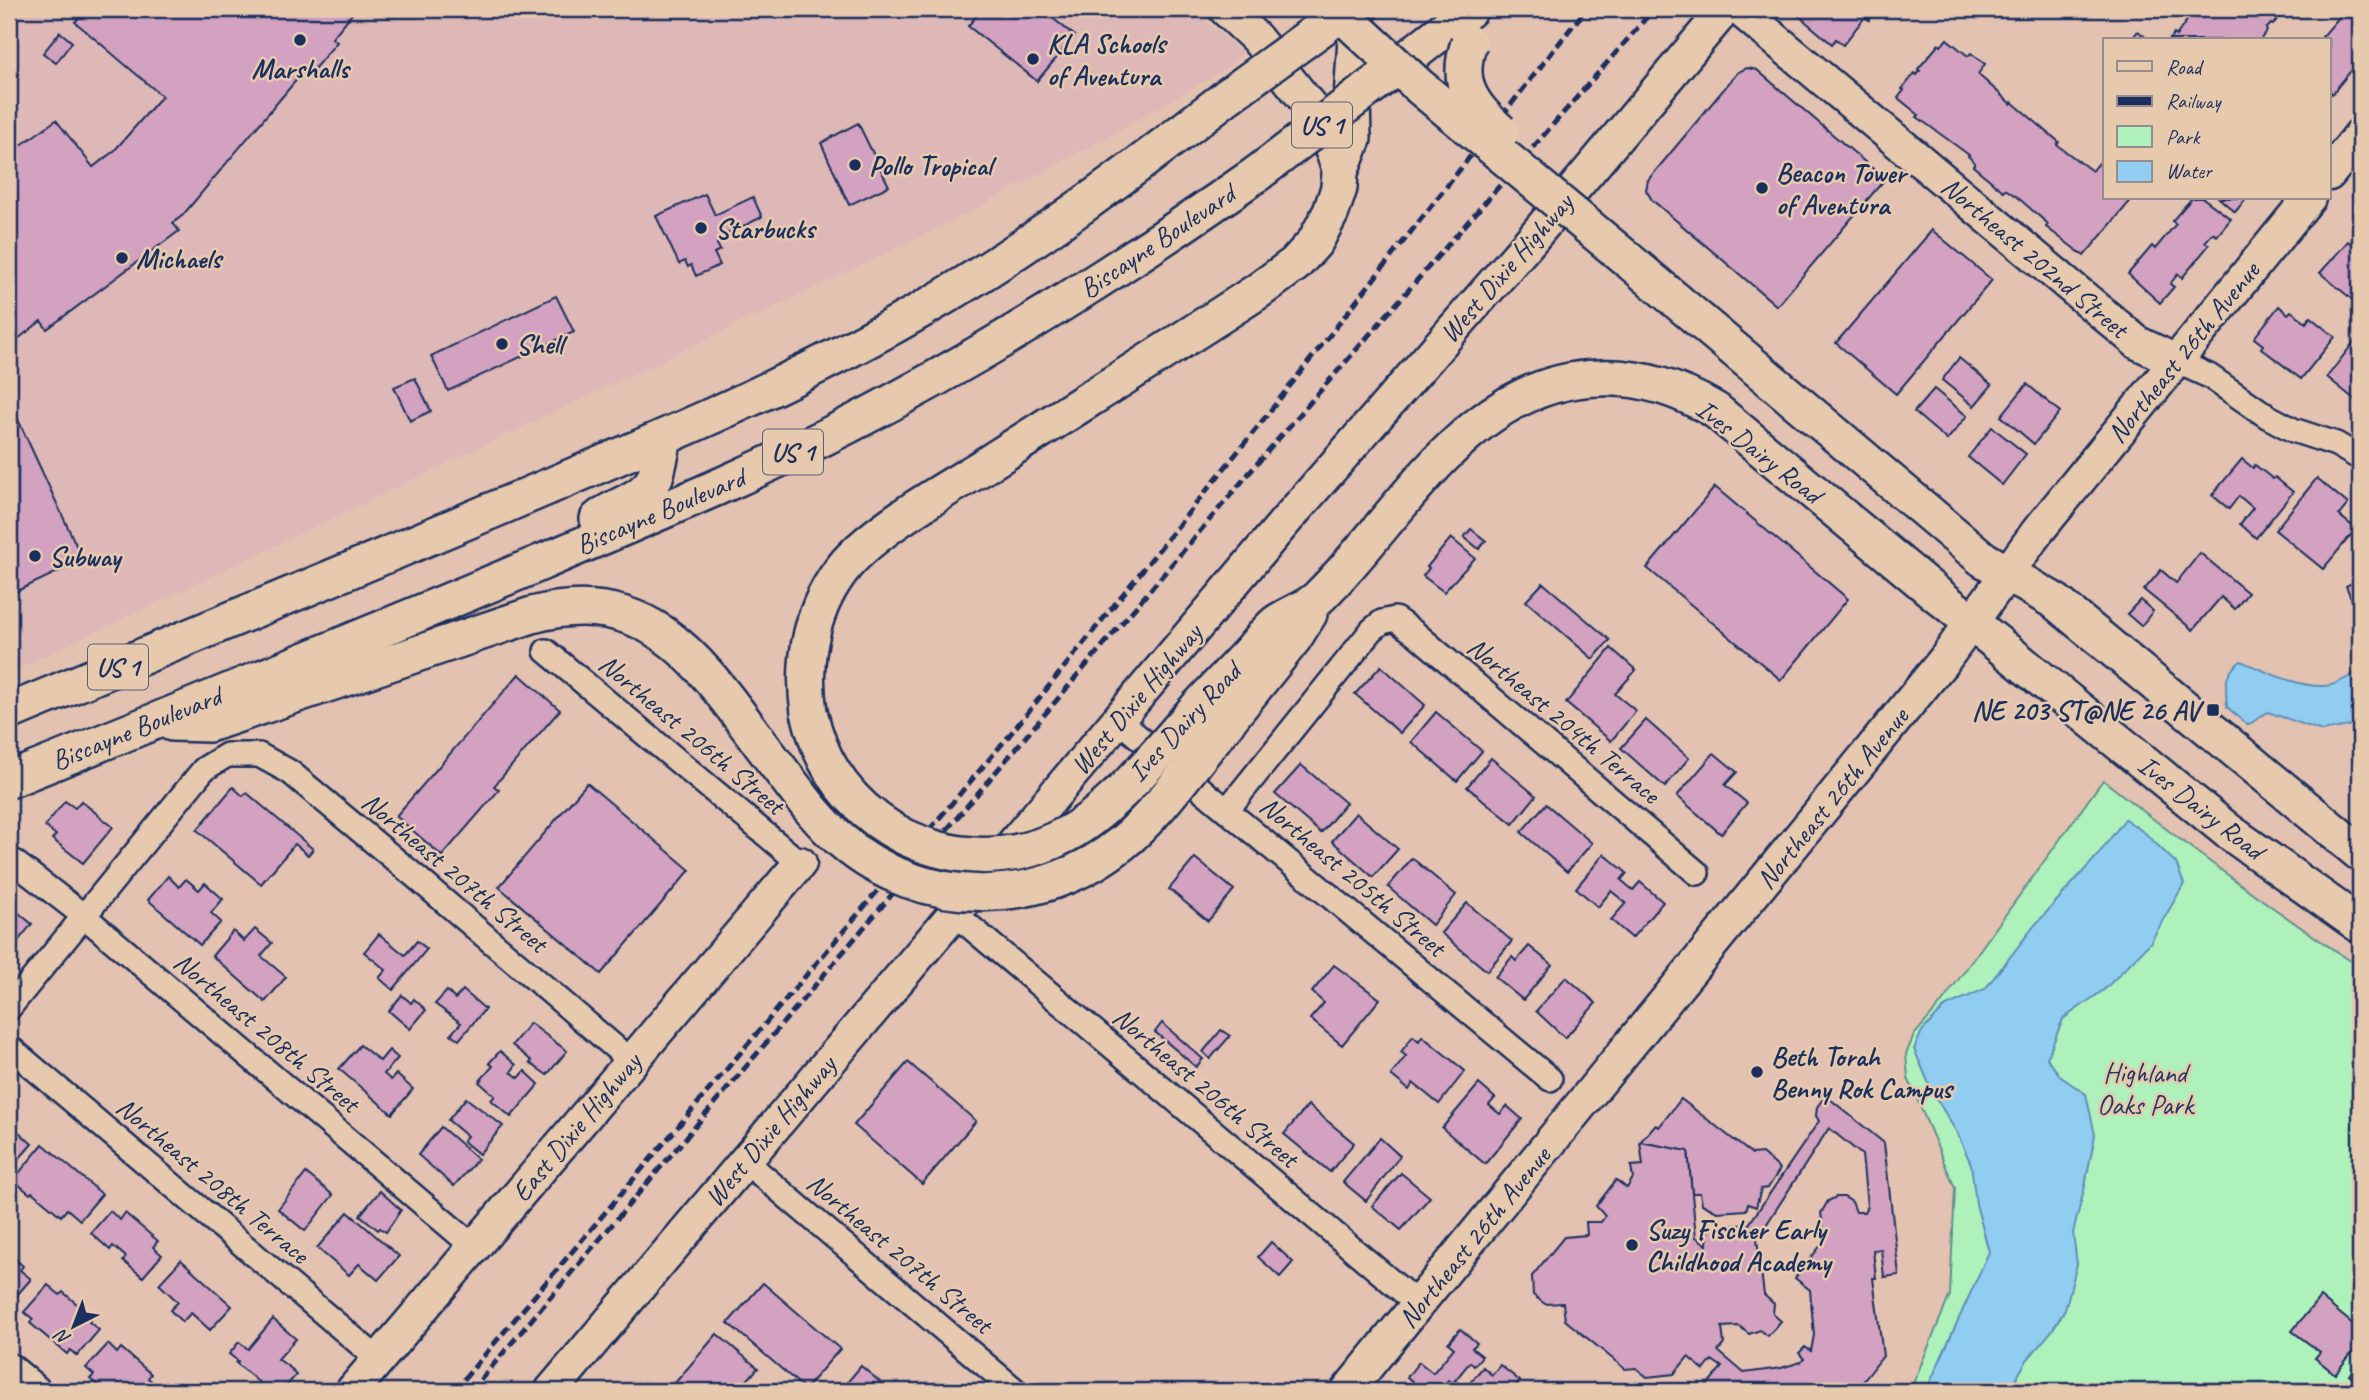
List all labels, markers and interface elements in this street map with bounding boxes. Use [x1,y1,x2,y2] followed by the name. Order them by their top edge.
[1047,26,1168,93] place label: KLA Schools of Aventura
[292,32,308,48] marker: Marshalls
[2103,38,2330,200] legend
[252,51,352,86] place label: Marshalls
[1025,51,1041,67] marker: KLA Schools of Aventura
[2166,54,2205,80] text: Road
[2166,88,2222,114] text: Railway
[1292,102,1352,148] road number: US 1
[2166,124,2201,150] text: Park
[869,148,997,183] place label: Pollo Tropical
[1776,155,1909,222] place label: Beacon Tower of Aventura
[847,157,863,173] marker: Pollo Tropical
[2166,158,2213,184] text: Water
[1934,169,2138,347] street label: Northeast 202nd Street
[1073,174,1245,306] street label: Biscayne Boulevard
[1754,180,1770,196] marker: Beacon Tower of Aventura
[1432,184,1582,350] street label: West Dixie Highway
[715,211,818,246] place label: Starbucks
[693,220,709,236] marker: Starbucks
[136,241,224,276] place label: Michaels
[114,250,130,266] marker: Michaels
[2099,253,2268,450] street label: Northeast 26th Avenue
[516,327,568,362] place label: Shell
[494,336,510,352] marker: Shell
[1689,391,1832,514] street label: Ives Dairy Road
[763,430,823,474] road number: US 1
[570,458,753,562] street label: Biscayne Boulevard
[49,539,124,574] place label: Subway
[27,548,43,564] marker: Subway
[1063,614,1211,782] street label: West Dixie Highway
[1460,629,1669,812] street label: Northeast 204th Terrace
[88,645,148,690] road number: US 1
[592,646,794,824] street label: Northeast 206th Street
[1120,652,1251,789] street label: Ives Dairy Road
[46,677,230,778] street label: Biscayne Boulevard
[1972,693,2205,728] place label: NE 203 ST@NE 26 AV
[1748,699,1917,896] street label: Northeast 26th Avenue
[2205,702,2221,718] marker: NE 203 ST@NE 26 AV
[2131,747,2274,870] street label: Ives Dairy Road
[355,784,557,962] street label: Northeast 207th Street
[1253,788,1455,966] street label: Northeast 205th Street
[167,944,369,1122] street label: Northeast 208th Street
[1106,999,1308,1177] street label: Northeast 206th Street
[1771,1039,1955,1106] place label: Beth Torah Benny Rok Campus
[503,1043,650,1209] street label: East Dixie Highway
[697,1046,845,1214] street label: West Dixie Highway
[2097,1055,2196,1122] park label: Highland Oaks Park
[1749,1064,1765,1080] marker: Beth Torah Benny Rok Campus
[109,1089,318,1272] street label: Northeast 208th Terrace
[1390,1138,1559,1335] street label: Northeast 26th Avenue
[800,1165,1002,1343] street label: Northeast 207th Street
[1646,1212,1834,1279] place label: Suzy Fischer Early Childhood Academy
[1624,1237,1640,1253] marker: Suzy Fischer Early Childhood Academy
[38,1292,108,1362] north arrow
[48,1323,76,1351] text: N

